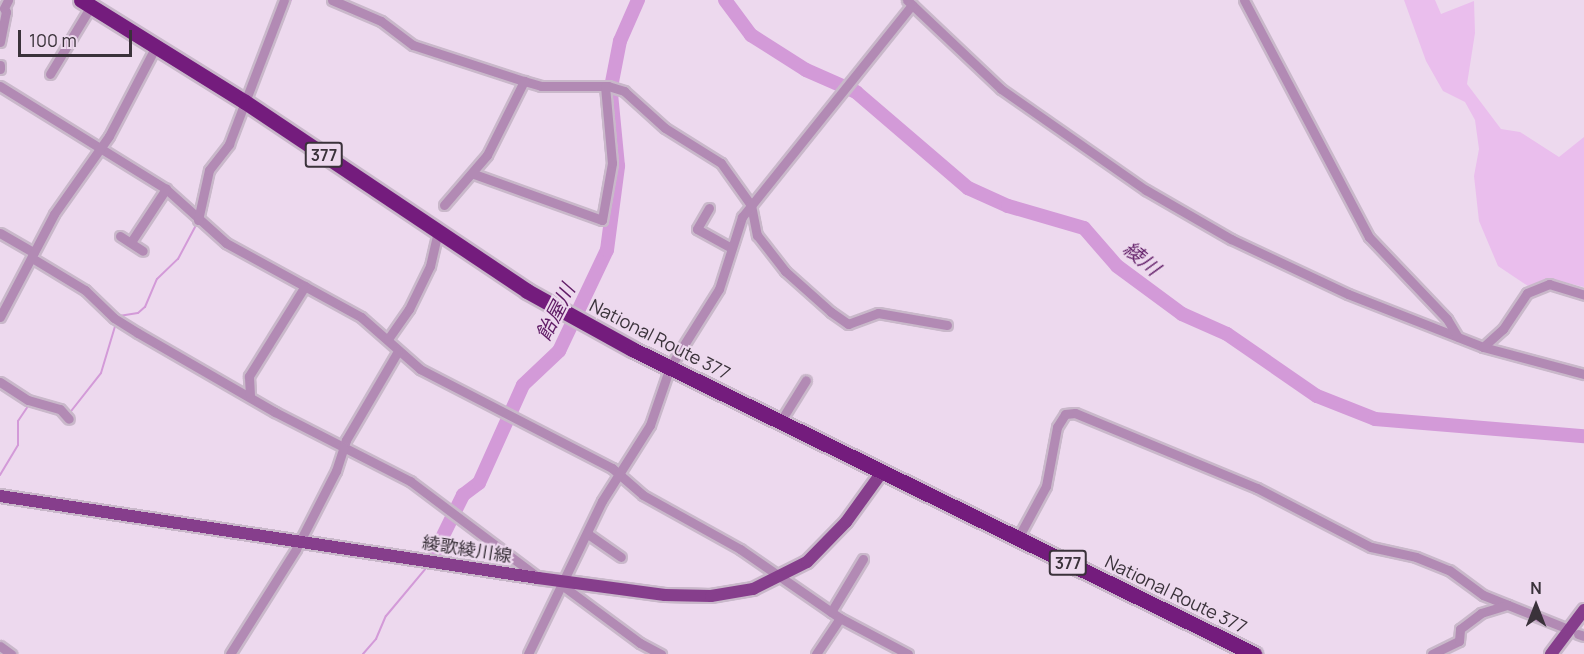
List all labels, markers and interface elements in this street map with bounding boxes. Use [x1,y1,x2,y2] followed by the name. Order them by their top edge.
[21,18,135,56] scale bar
[29,28,77,52] text: 100 m
[304,142,344,168] road number: 377
[1119,236,1165,280] water label: 綾川
[531,280,579,344] water label: 飴屋川
[586,294,734,384] street label: National Route 377
[421,531,513,567] street label: 綾歌綾川線
[1048,550,1088,576] road number: 377
[1102,550,1250,638] street label: National Route 377
[1506,576,1566,636] north arrow
[1530,577,1542,599] text: N

